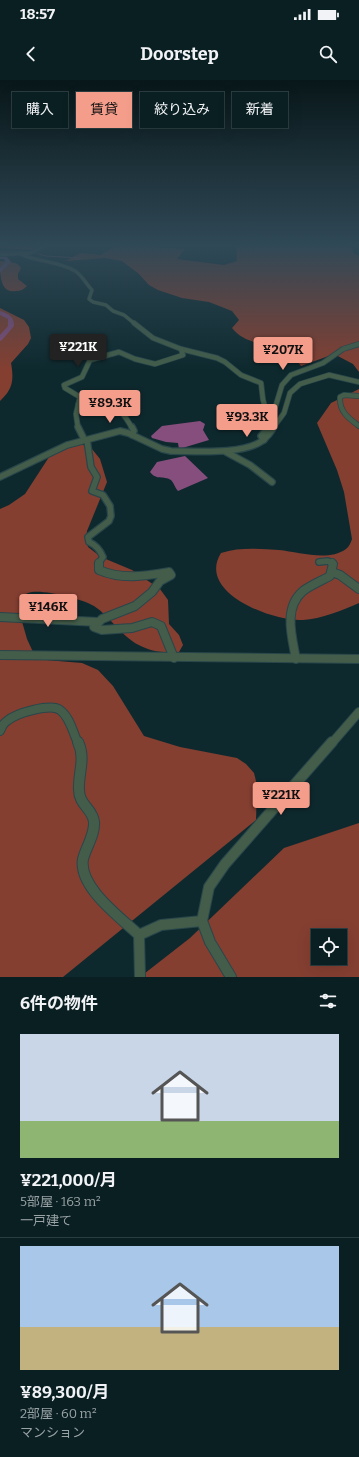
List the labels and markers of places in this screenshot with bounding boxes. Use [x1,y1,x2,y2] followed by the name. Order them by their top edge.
[50,334,106,368] pin: ¥221K
[255,337,311,371] pin: ¥207K
[77,390,143,424] pin: ¥89.3K
[214,404,280,438] pin: ¥93.3K
[20,594,76,628] pin: ¥146K
[253,782,309,816] pin: ¥221K

